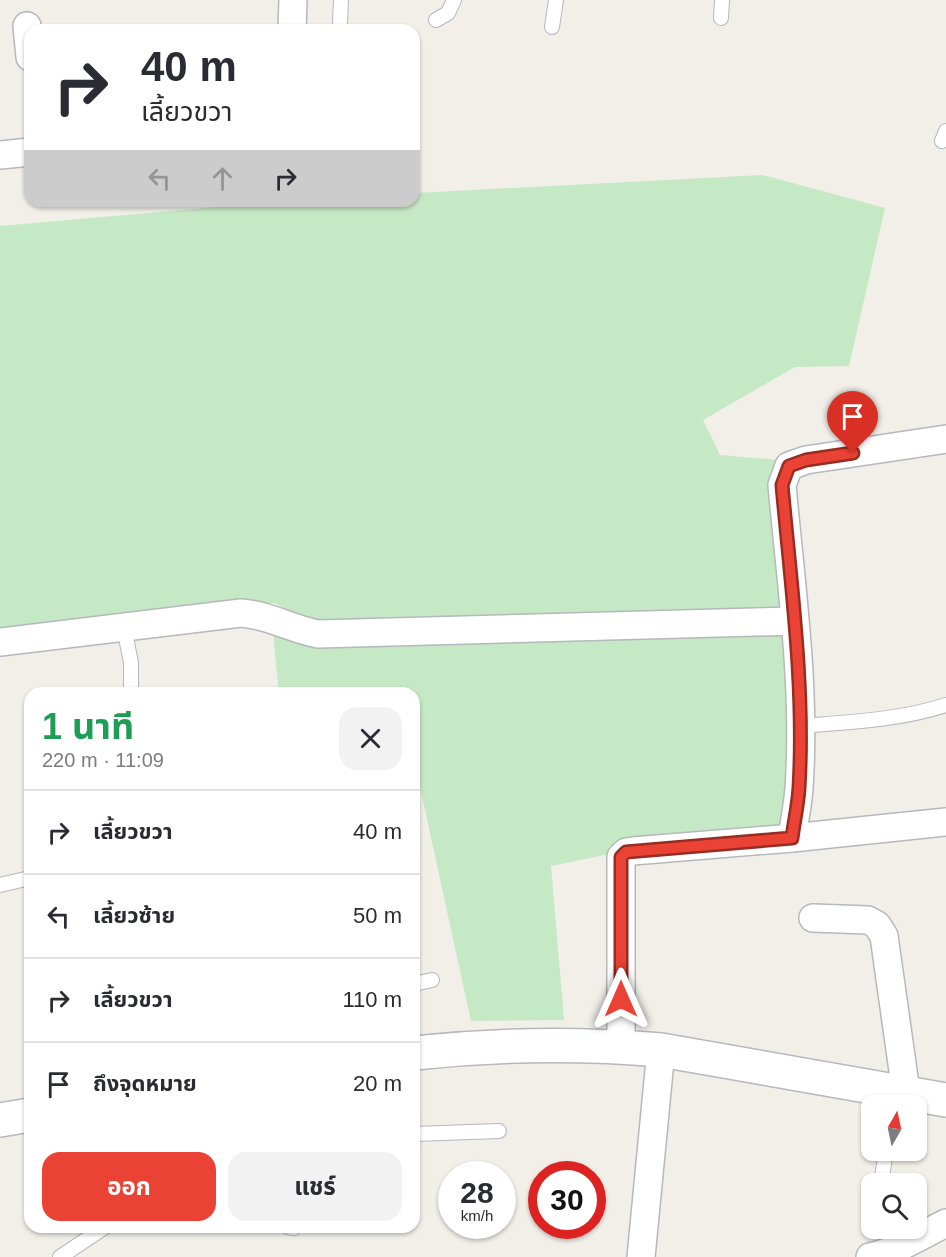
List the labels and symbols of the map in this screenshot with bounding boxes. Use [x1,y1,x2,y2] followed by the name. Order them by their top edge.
[827,391,878,453] pin
[589,967,653,1031] position arrow
[861,1095,927,1161] north arrow
[528,1161,606,1239] speed limit sign: 30

